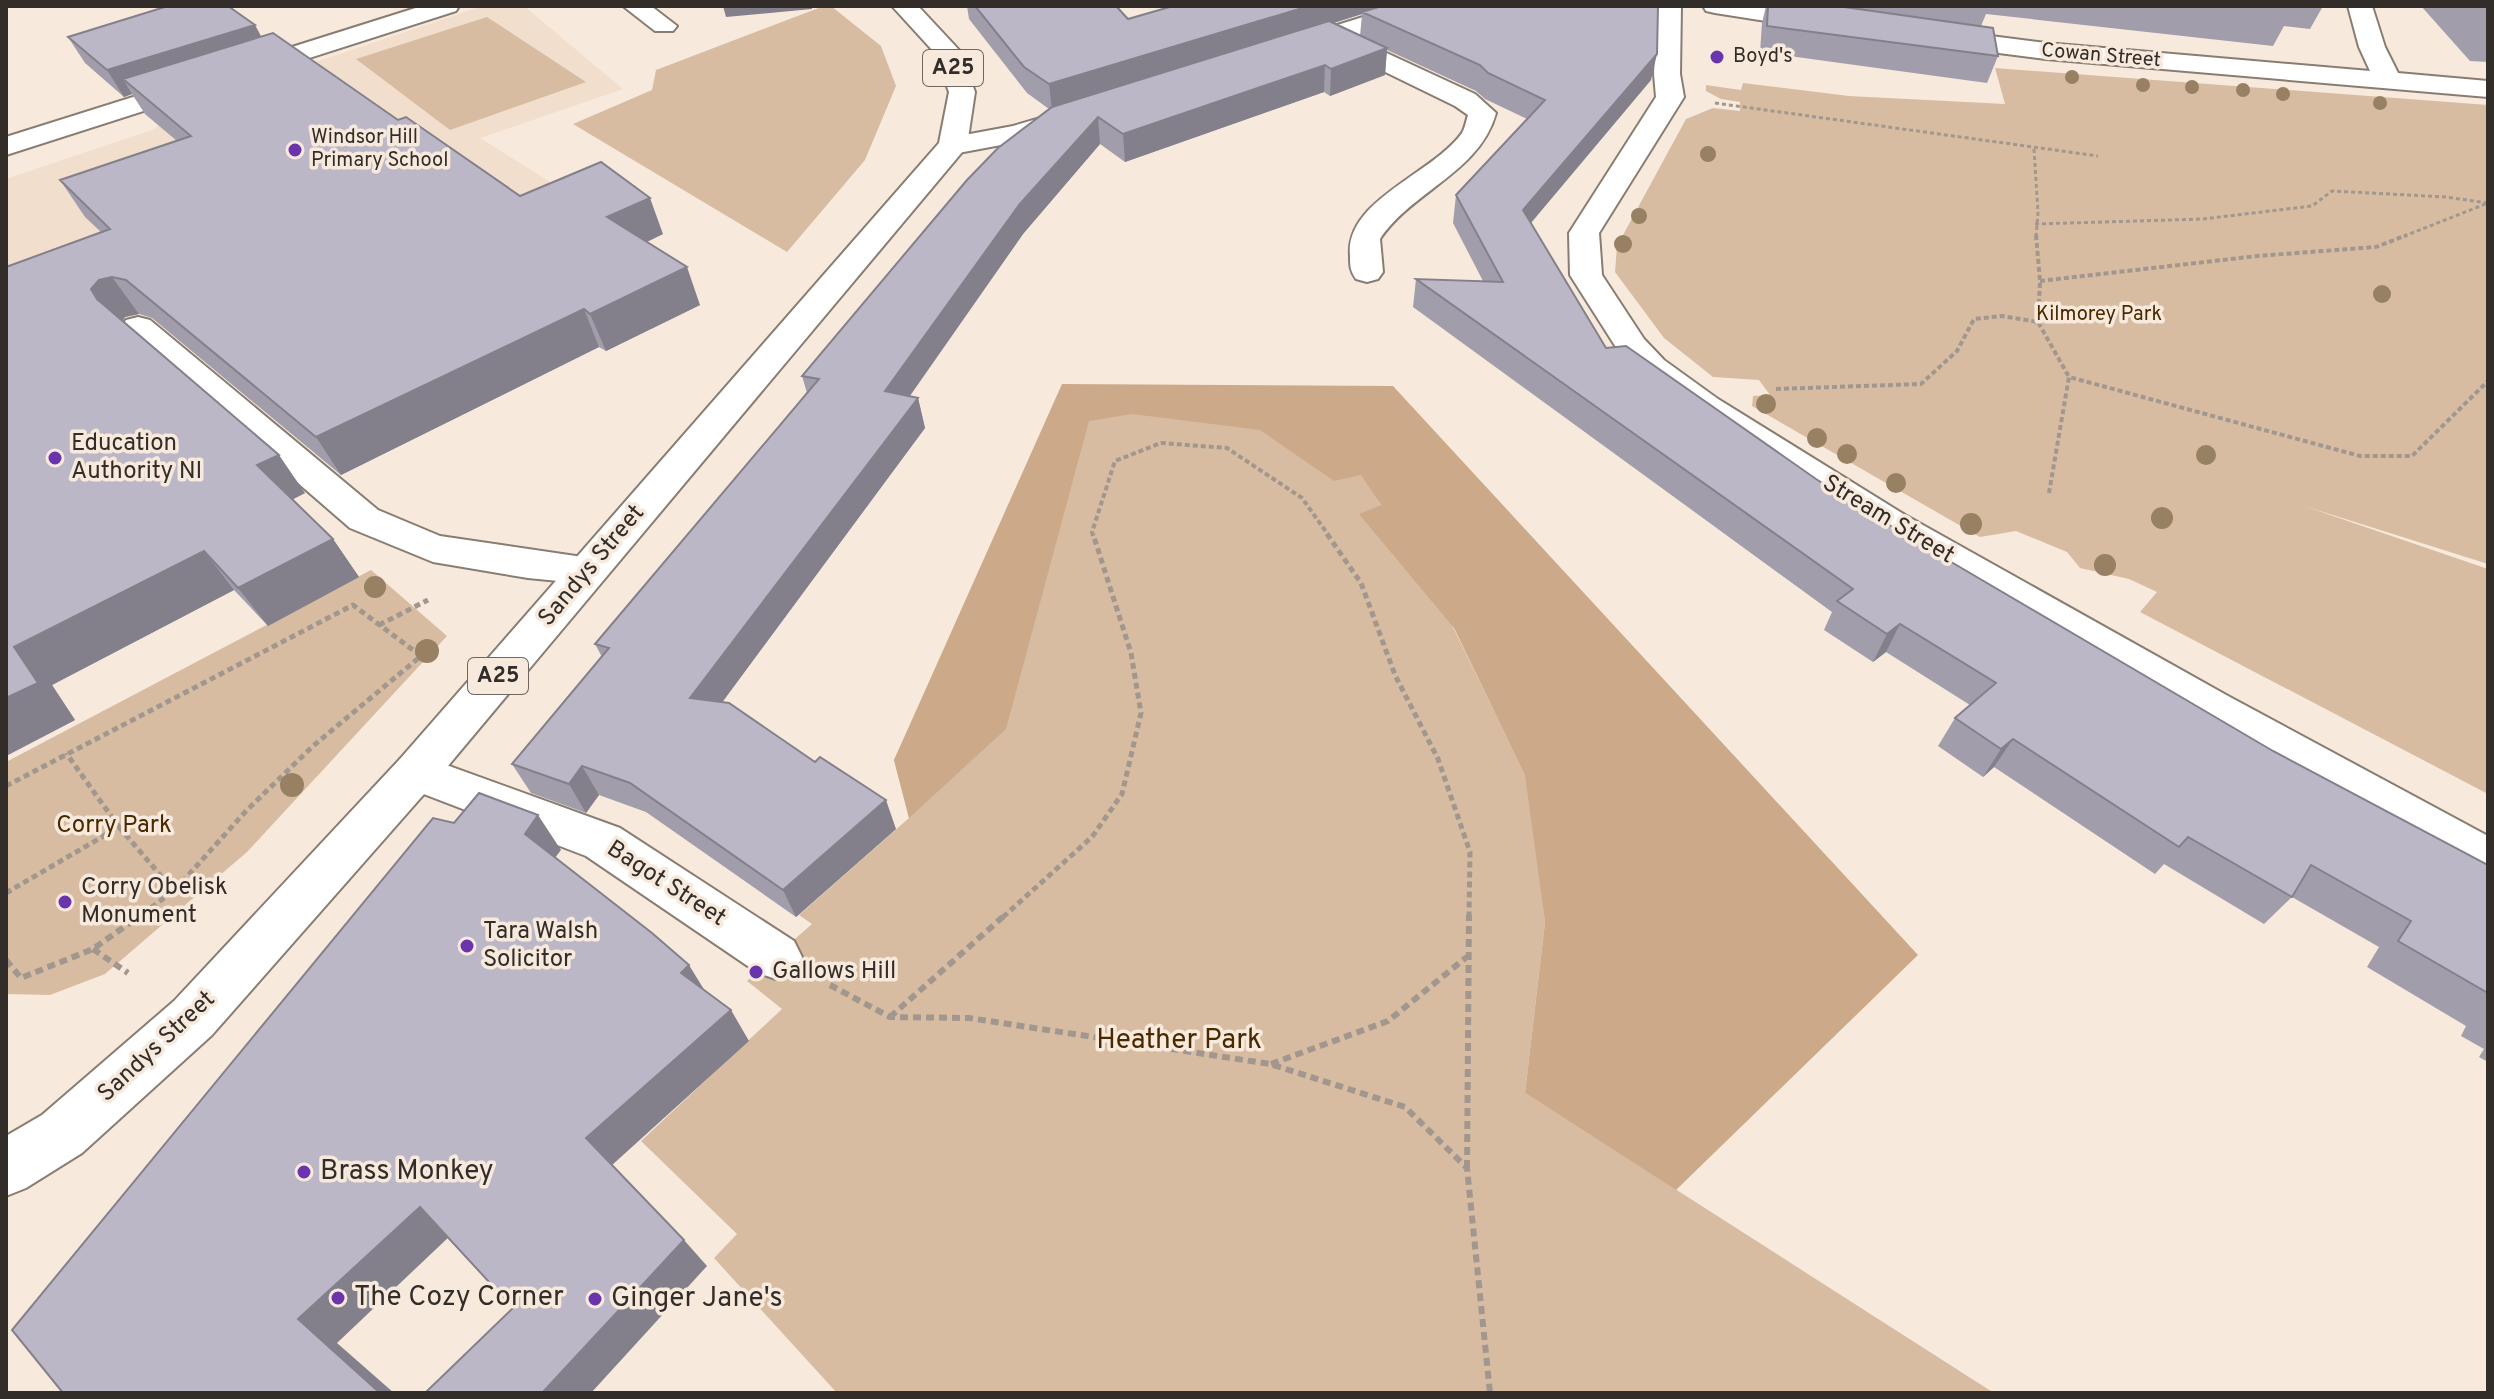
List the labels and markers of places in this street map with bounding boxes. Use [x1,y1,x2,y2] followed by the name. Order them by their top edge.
[1733,44,1793,70] place label: Boyd's
[1708,48,1726,66] marker: Boyd's
[311,125,448,174] place label: Windsor Hill Primary School
[286,141,304,159] marker: Windsor Hill Primary School
[71,429,202,487] place label: Education Authority NI
[46,449,64,467] marker: Education Authority NI
[81,873,228,931] place label: Corry Obelisk Monument
[56,893,74,911] marker: Corry Obelisk Monument
[483,917,598,975] place label: Tara Walsh Solicitor
[458,937,476,955] marker: Tara Walsh Solicitor
[772,957,896,987] place label: Gallows Hill
[747,963,765,981] marker: Gallows Hill
[320,1154,493,1190] place label: Brass Monkey
[295,1163,313,1181] marker: Brass Monkey
[354,1280,564,1316] place label: The Cozy Corner
[611,1281,783,1317] place label: Ginger Jane's
[329,1289,347,1307] marker: The Cozy Corner
[586,1290,604,1308] marker: Ginger Jane's

